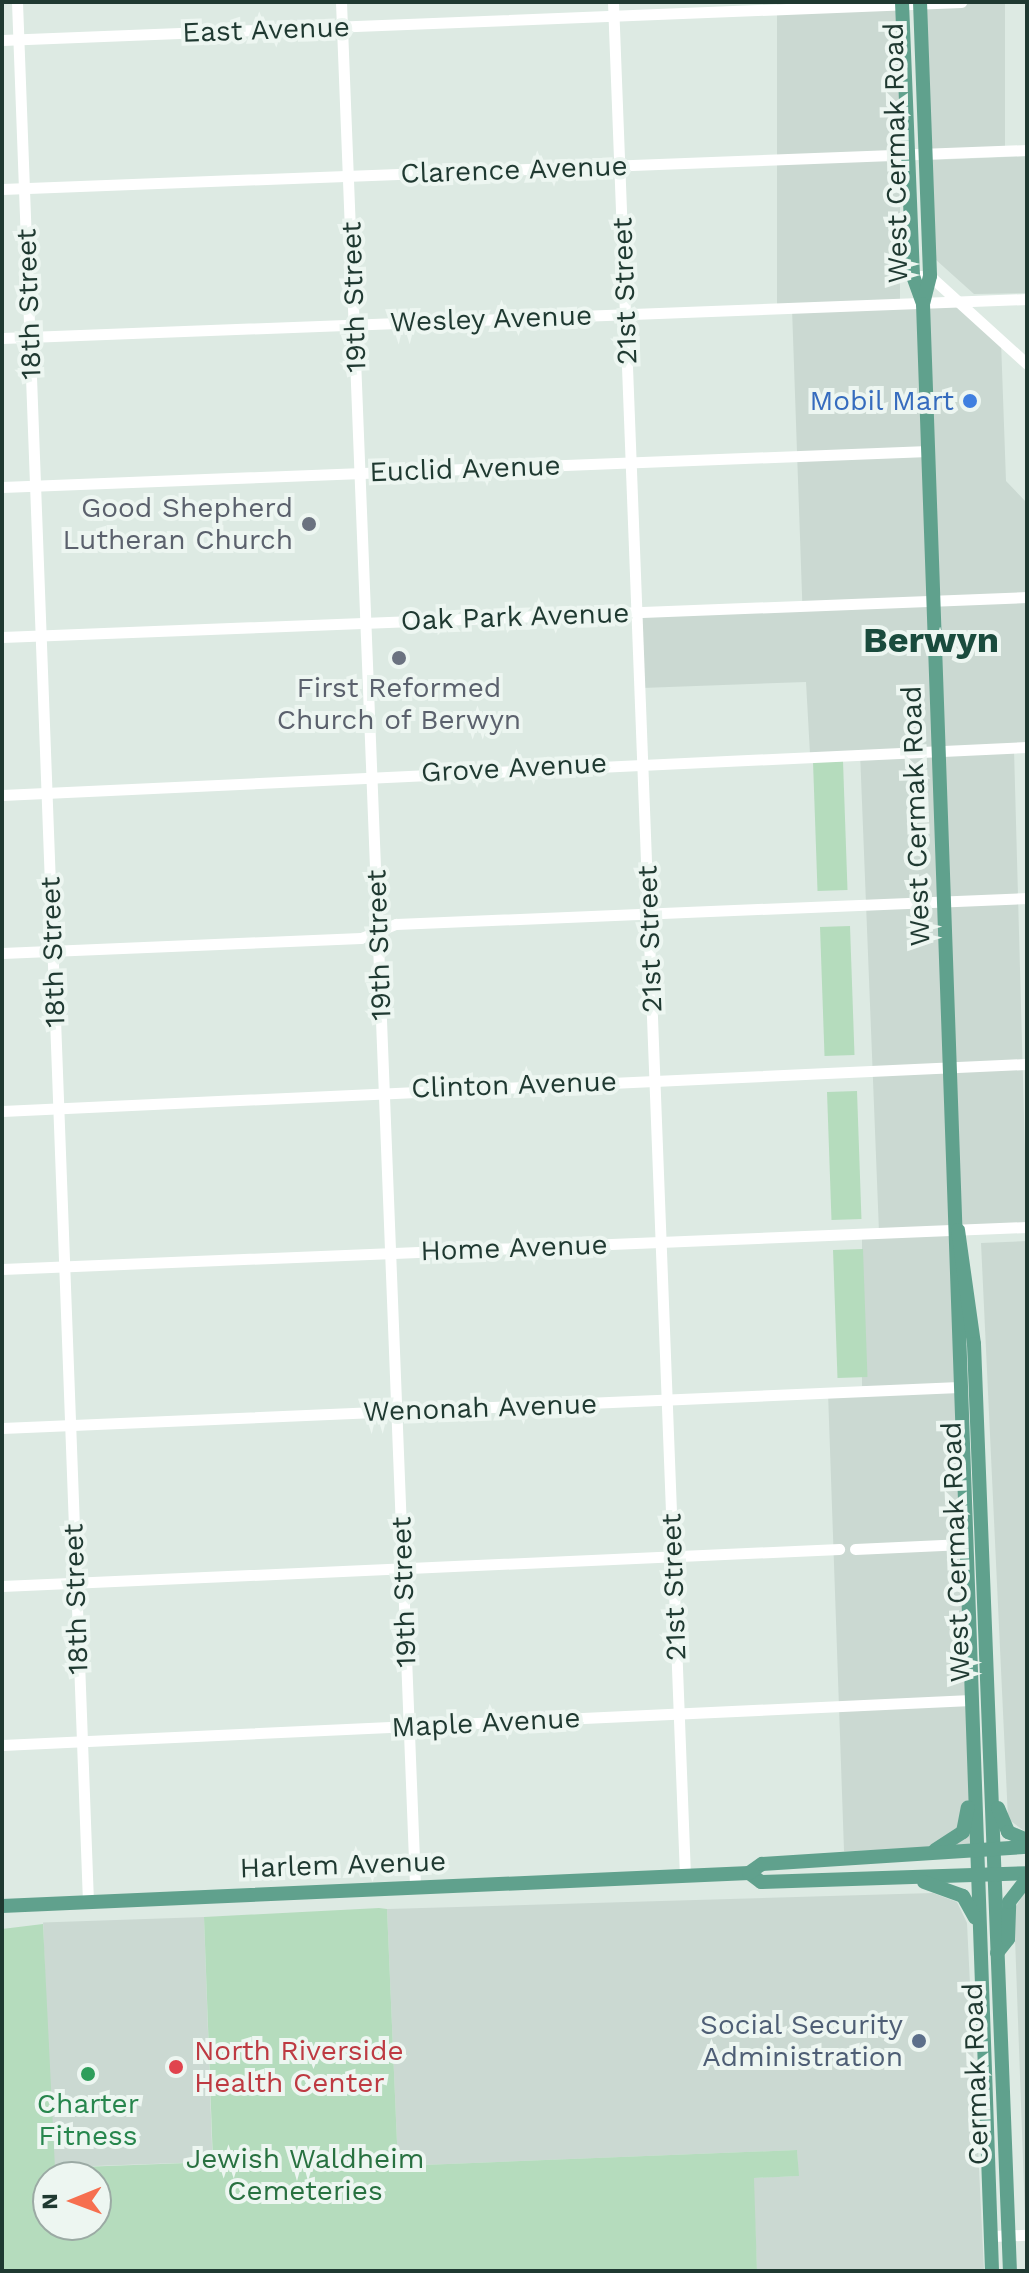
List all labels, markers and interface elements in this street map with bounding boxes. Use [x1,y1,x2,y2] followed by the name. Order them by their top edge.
[181,10,351,50] street label: East Avenue
[877,22,915,284] street label: West Cermak Road
[399,149,629,191] street label: Clarence Avenue
[606,217,644,365] street label: 21st Street
[335,221,373,373] street label: 19th Street
[10,228,48,380] street label: 18th Street
[388,299,594,339] street label: Wesley Avenue
[808,384,954,418] place label: Mobil Mart
[961,392,979,410] marker: Mobil Mart
[368,449,562,489] street label: Euclid Avenue
[63,491,293,557] place label: Good Shepherd Lutheran Church
[300,515,318,533] marker: Good Shepherd Lutheran Church
[399,596,631,638] street label: Oak Park Avenue
[863,619,999,663] district label: Berwyn
[390,649,408,667] marker: First Reformed Church of Berwyn
[276,671,522,737] place label: First Reformed Church of Berwyn
[895,685,937,947] street label: West Cermak Road
[420,746,608,790] street label: Grove Avenue
[631,865,669,1013] street label: 21st Street
[360,869,398,1021] street label: 19th Street
[34,876,72,1028] street label: 18th Street
[410,1065,618,1105] street label: Clinton Avenue
[419,1228,609,1268] street label: Home Avenue
[362,1387,598,1429] street label: Wenonah Avenue
[935,1421,977,1683] street label: West Cermak Road
[655,1513,693,1661] street label: 21st Street
[385,1516,423,1668] street label: 19th Street
[57,1523,95,1675] street label: 18th Street
[390,1701,582,1745] street label: Maple Avenue
[239,1845,447,1885] street label: Harlem Avenue
[956,1982,996,2166] street label: Cermak Road
[699,2008,903,2074] place label: Social Security Administration
[910,2032,928,2050] marker: Social Security Administration
[194,2034,404,2100] place label: North Riverside Health Center
[165,2056,187,2078] marker: North Riverside Health Center
[79,2065,97,2083] marker: Charter Fitness
[37,2087,139,2153] place label: Charter Fitness
[185,2142,425,2208] park label: Jewish Waldheim Cemeteries
[32,2161,112,2241] north arrow
[37,2193,62,2210] text: N

